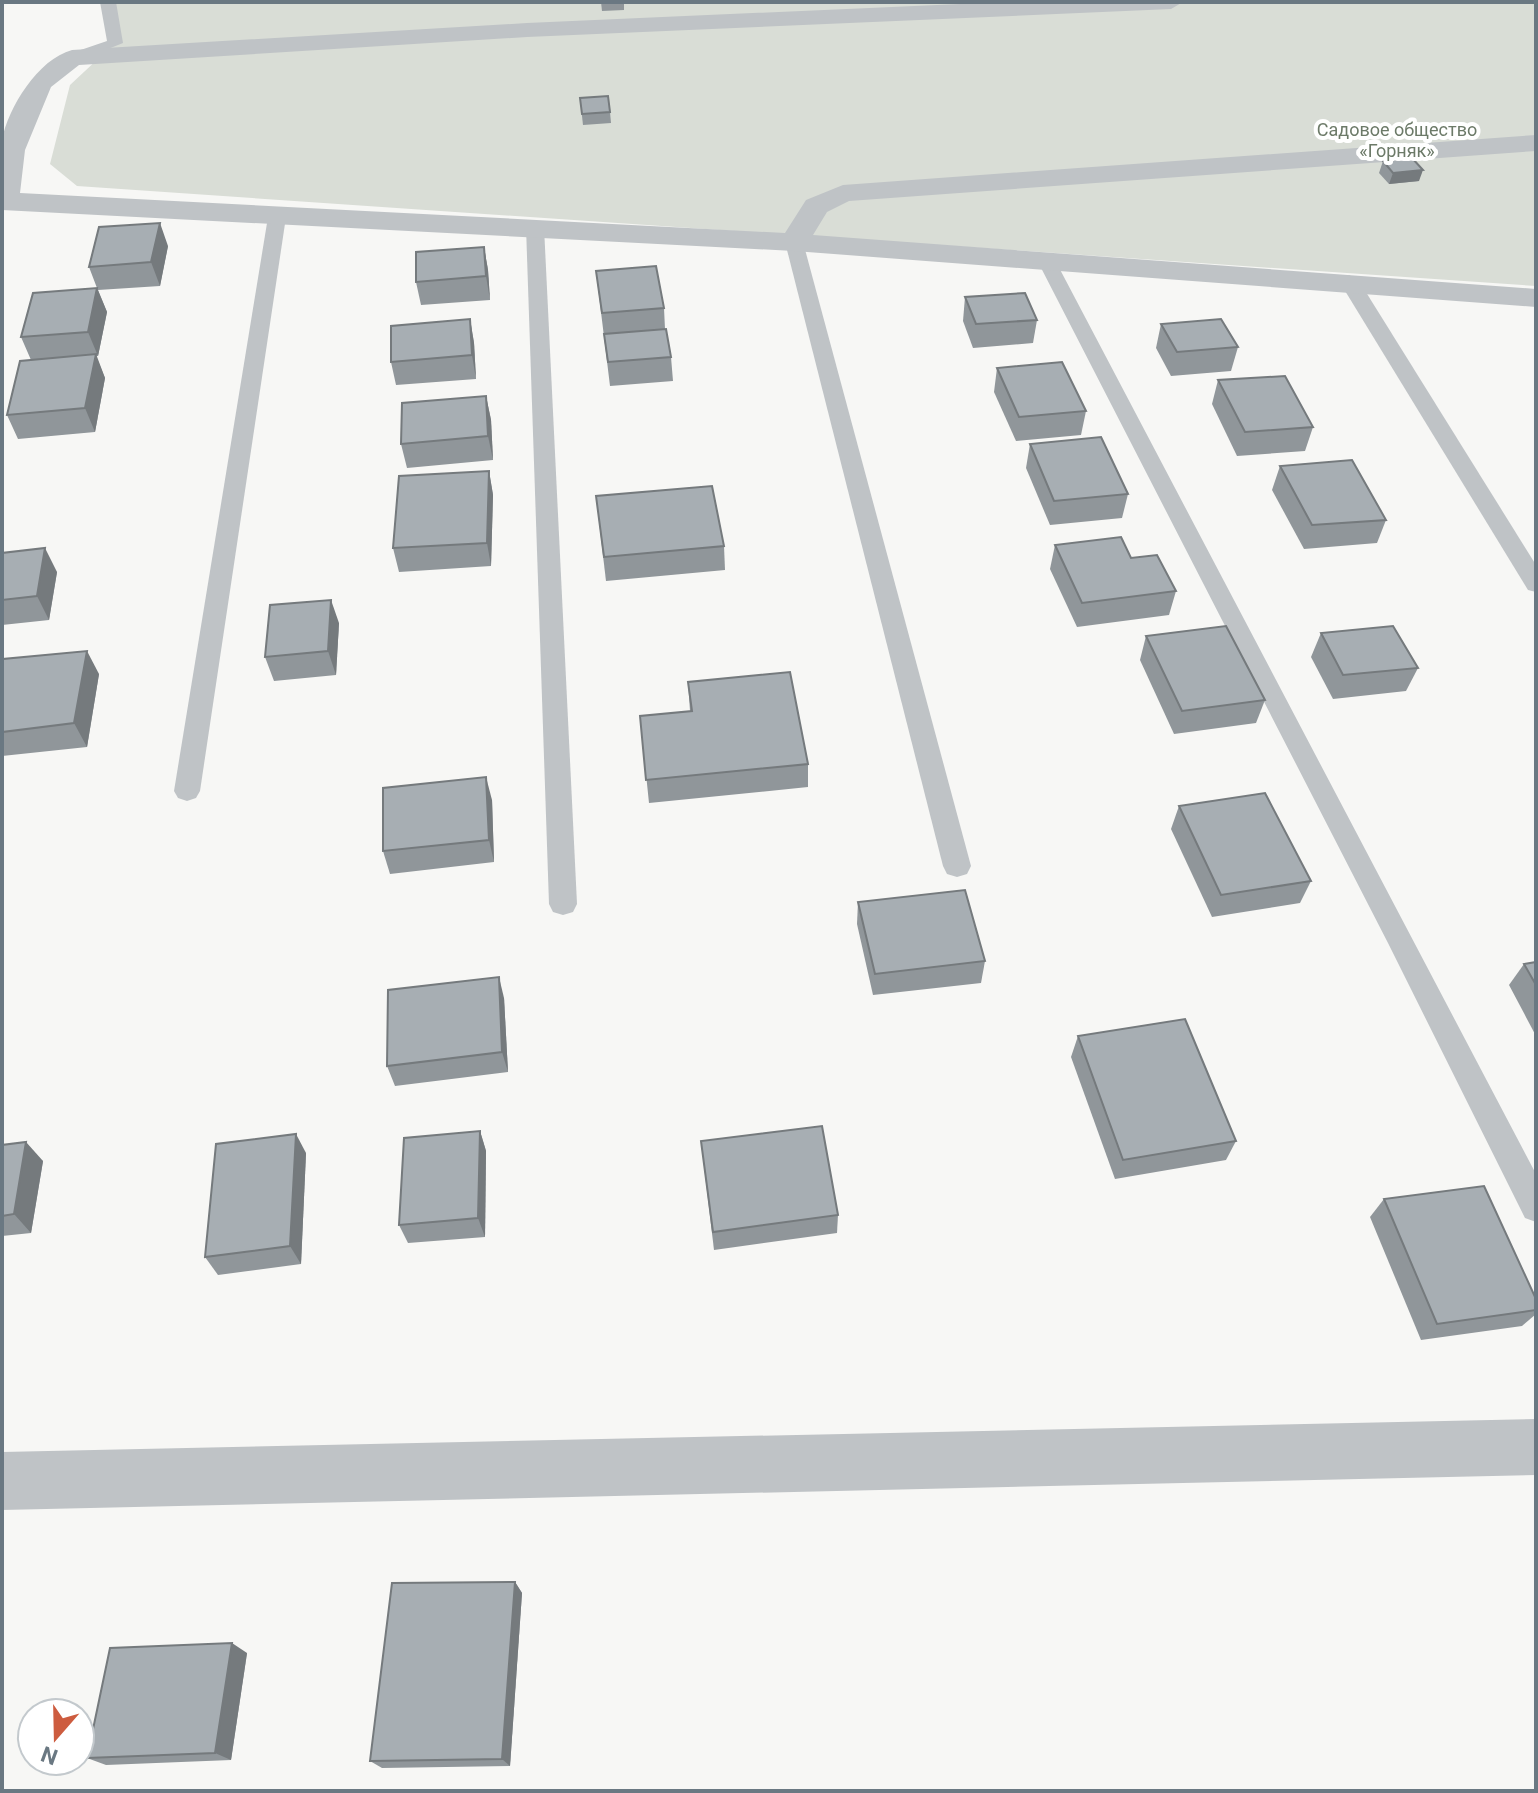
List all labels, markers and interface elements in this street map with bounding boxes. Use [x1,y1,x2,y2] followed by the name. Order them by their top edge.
[1317,119,1477,161] park label: Садовое общество «Горняк»
[16,1697,96,1777] north arrow
[38,1741,61,1770] text: N

